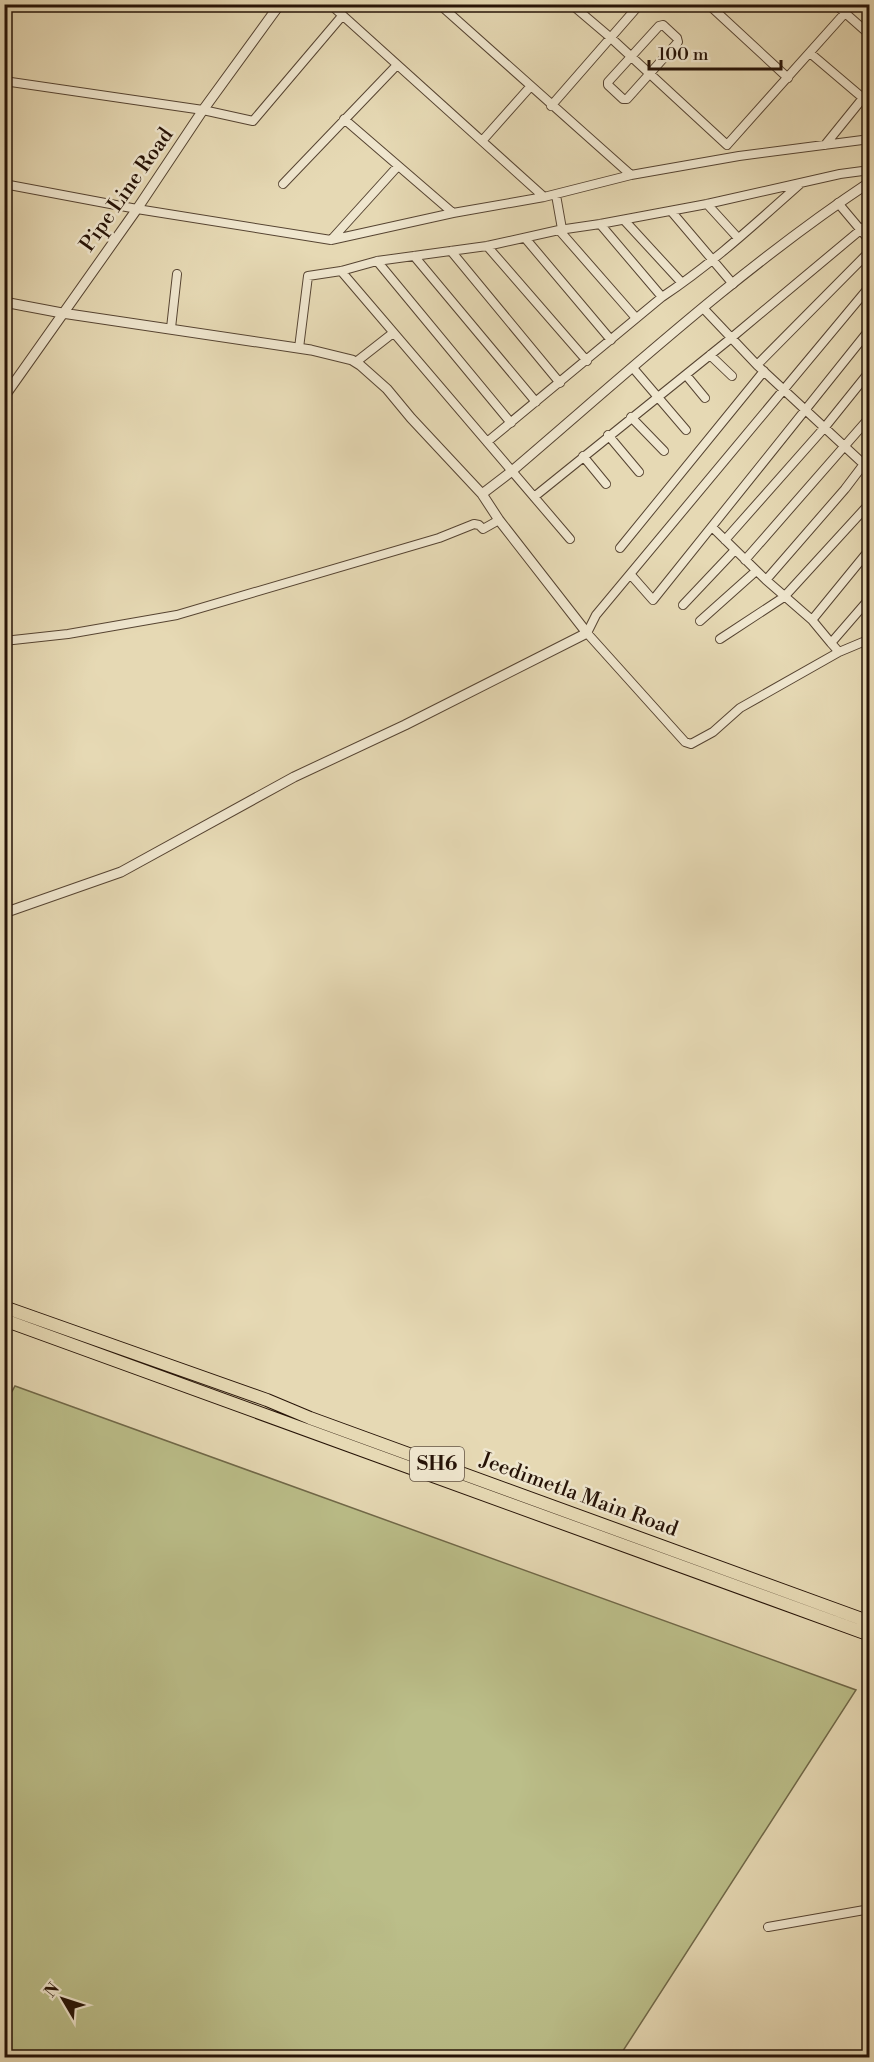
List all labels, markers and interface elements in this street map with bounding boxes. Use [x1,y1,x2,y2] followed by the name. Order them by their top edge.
[649,33,781,71] scale bar
[658,43,709,66] text: 100 m
[75,123,179,257] street label: Pipe Line Road
[410,1447,464,1481] road number: SH6
[476,1447,682,1543] street label: Jeedimetla Main Road
[33,1969,93,2029] north arrow
[40,1979,64,2001] text: N

